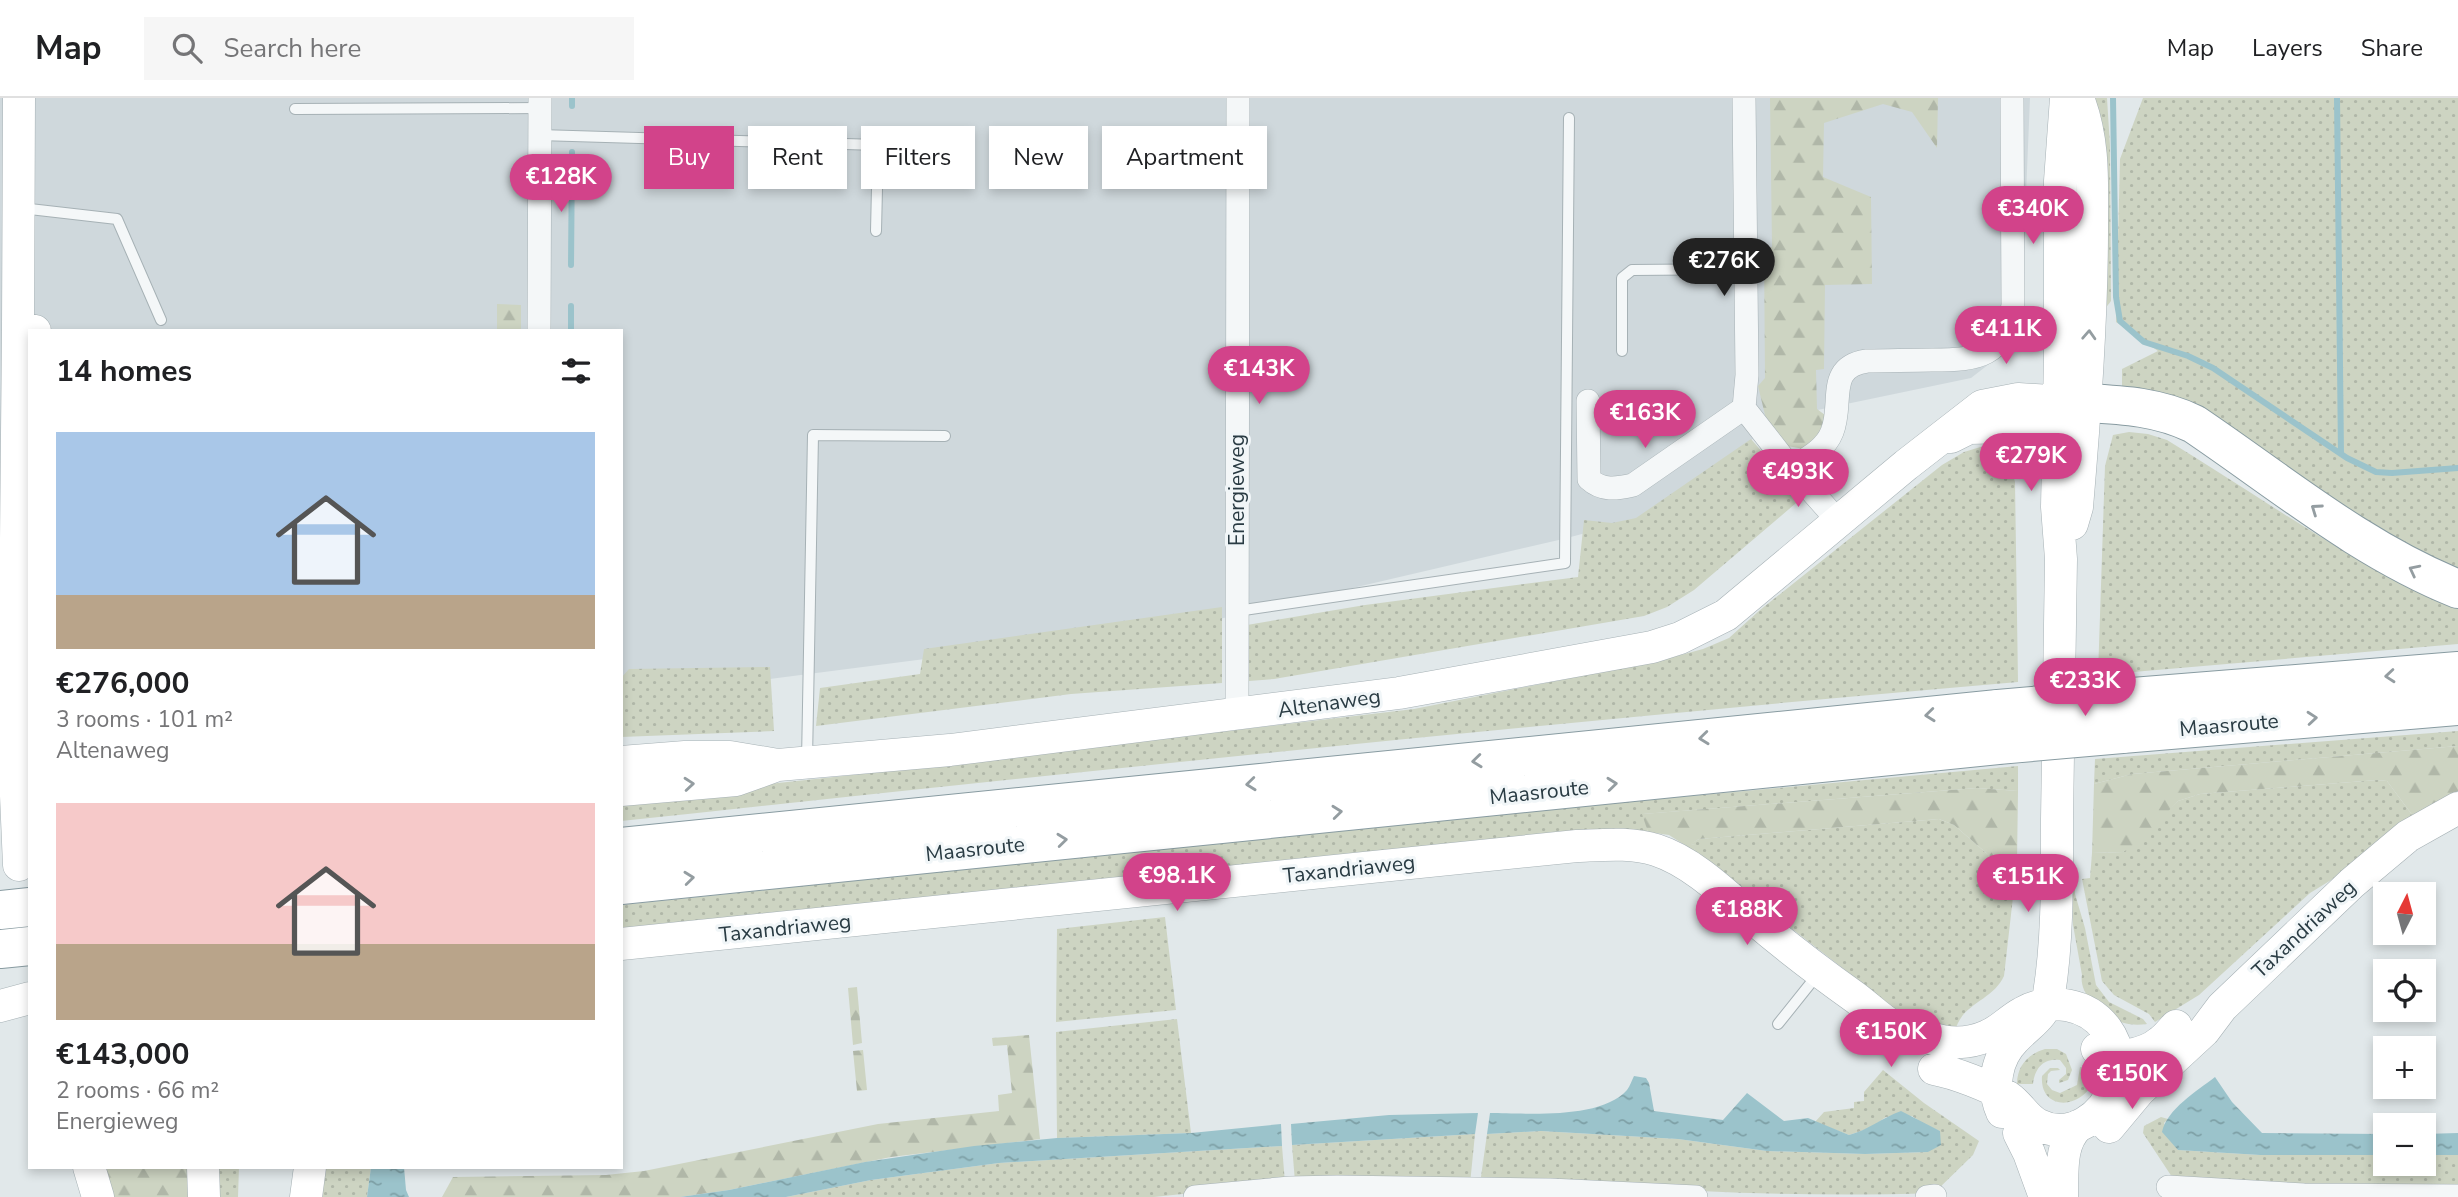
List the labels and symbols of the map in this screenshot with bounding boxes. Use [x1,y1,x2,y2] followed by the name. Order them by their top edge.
[512,155,610,214] pin: €128K
[1984,186,2082,246] pin: €340K
[1675,238,1773,298] pin: €276K
[1957,306,2055,366] pin: €411K
[2081,329,2096,340] one-way arrow
[1210,346,1308,406] pin: €143K
[1596,390,1694,450] pin: €163K
[1223,434,1251,546] street label: Energieweg
[1982,434,2080,493] pin: €279K
[1749,450,1847,509] pin: €493K
[2311,505,2324,517] one-way arrow
[2409,565,2421,579] one-way arrow
[2036,658,2134,718] pin: €233K
[2384,668,2395,683] one-way arrow
[1276,682,1382,724] street label: Altenaweg
[2178,707,2280,743] street label: Maasroute
[1924,708,1936,723] one-way arrow
[2307,711,2318,726] one-way arrow
[1698,730,1709,745] one-way arrow
[1472,753,1483,768] one-way arrow
[1488,773,1590,811] street label: Maasroute
[1245,776,1256,791] one-way arrow
[684,777,695,792] one-way arrow
[1607,777,1618,792] one-way arrow
[1332,805,1343,820] one-way arrow
[924,830,1026,868] street label: Maasroute
[1056,833,1068,848] one-way arrow
[1281,848,1417,890] street label: Taxandriaweg
[1120,854,1234,913] pin: €98.1K
[1979,854,2077,914] pin: €151K
[683,871,695,886] one-way arrow
[2246,873,2362,985] street label: Taxandriaweg
[2373,882,2436,945] north arrow
[1698,888,1796,947] pin: €188K
[717,907,853,949] street label: Taxandriaweg
[1842,1010,1940,1069] pin: €150K
[2083,1052,2181,1111] pin: €150K

